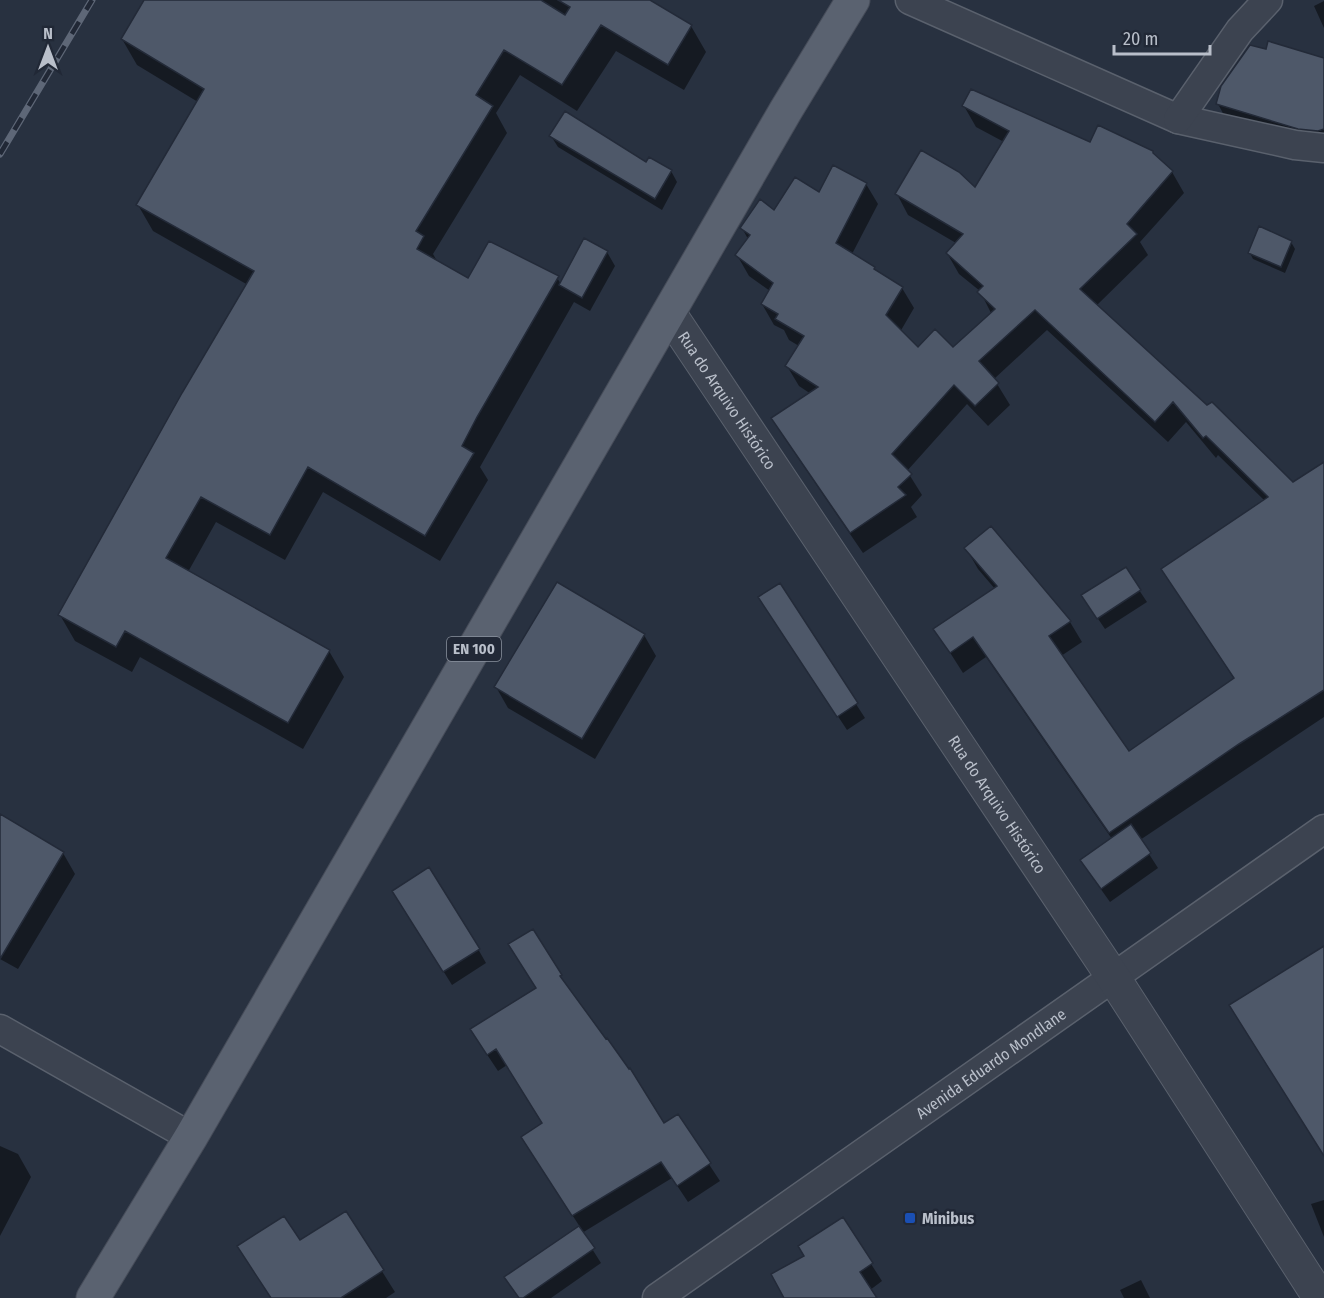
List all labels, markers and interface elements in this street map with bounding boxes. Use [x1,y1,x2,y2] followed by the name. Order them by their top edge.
[18,18,78,78] north arrow
[1114,18,1210,56] scale bar
[43,24,53,43] text: N
[1123,28,1158,50] text: 20 m
[674,328,780,473] street label: Rua do Arquivo Histórico
[447,637,501,661] road number: EN 100
[944,732,1050,877] street label: Rua do Arquivo Histórico
[912,1004,1070,1123] street label: Avenida Eduardo Mondlane
[922,1209,974,1228] place label: Minibus
[903,1211,917,1225] marker: Minibus

